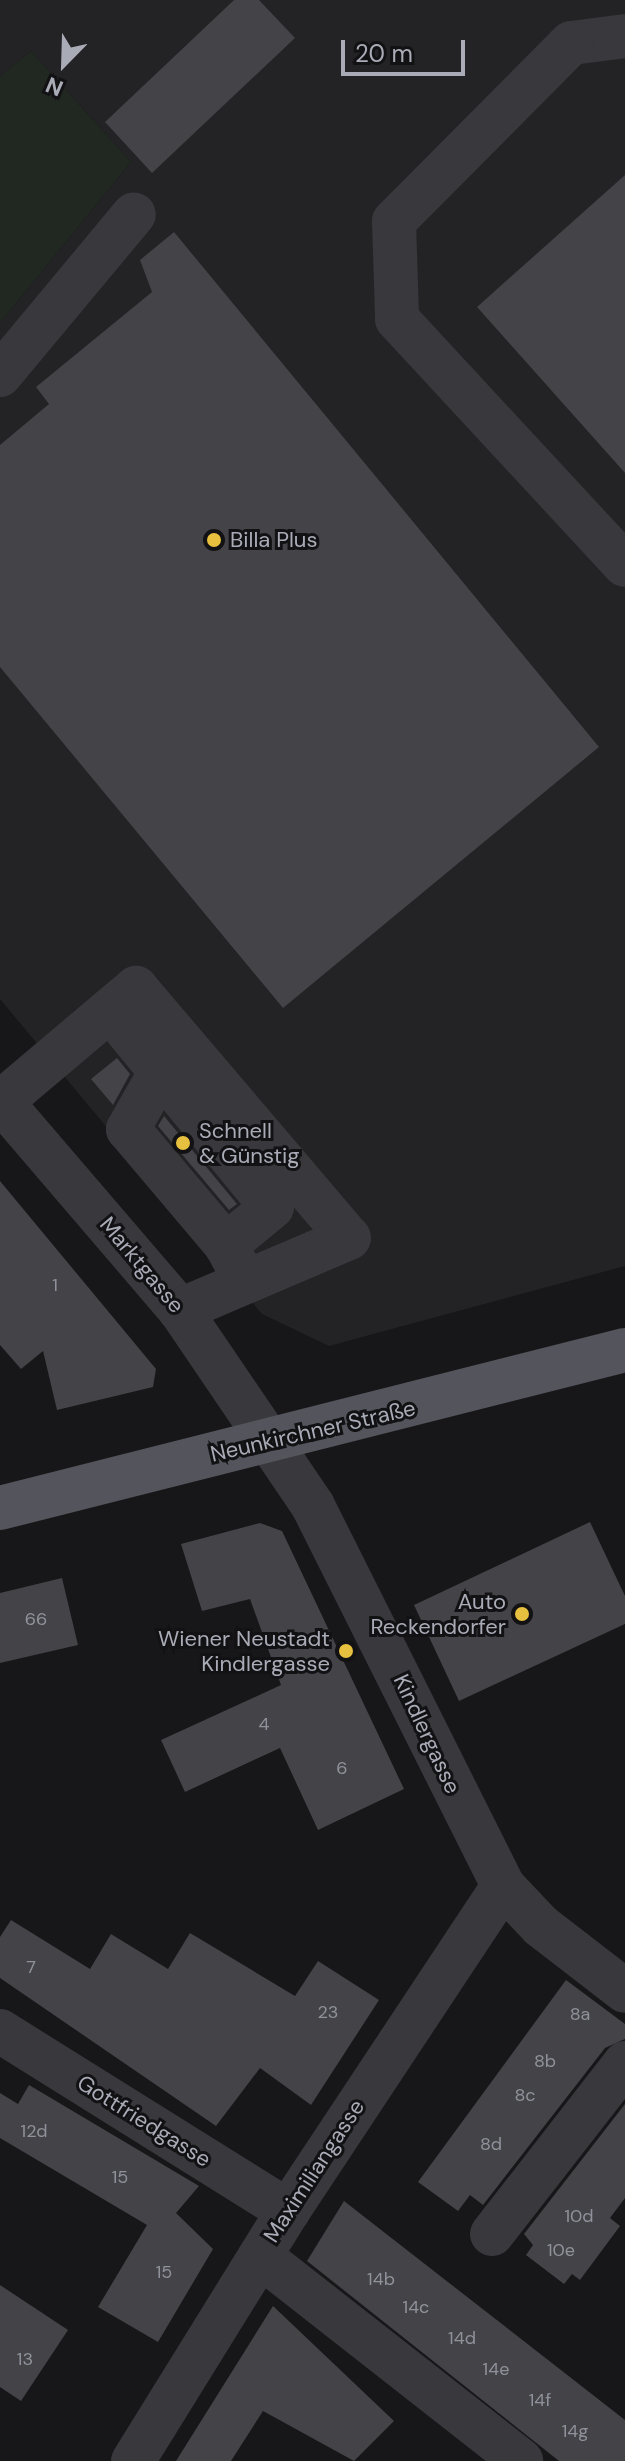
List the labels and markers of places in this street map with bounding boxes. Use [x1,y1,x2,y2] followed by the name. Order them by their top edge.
[230,527,317,553] place label: Billa Plus
[205,531,223,549] marker: Billa Plus
[199,1117,300,1168] place label: Schnell & Günstig
[174,1134,192,1152] marker: Schnell & Günstig
[370,1588,506,1640] place label: Auto Reckendorfer
[513,1605,531,1623] marker: Auto Reckendorfer
[158,1625,330,1676] place label: Wiener Neustadt Kindlergasse
[337,1642,355,1660] marker: Wiener Neustadt Kindlergasse

